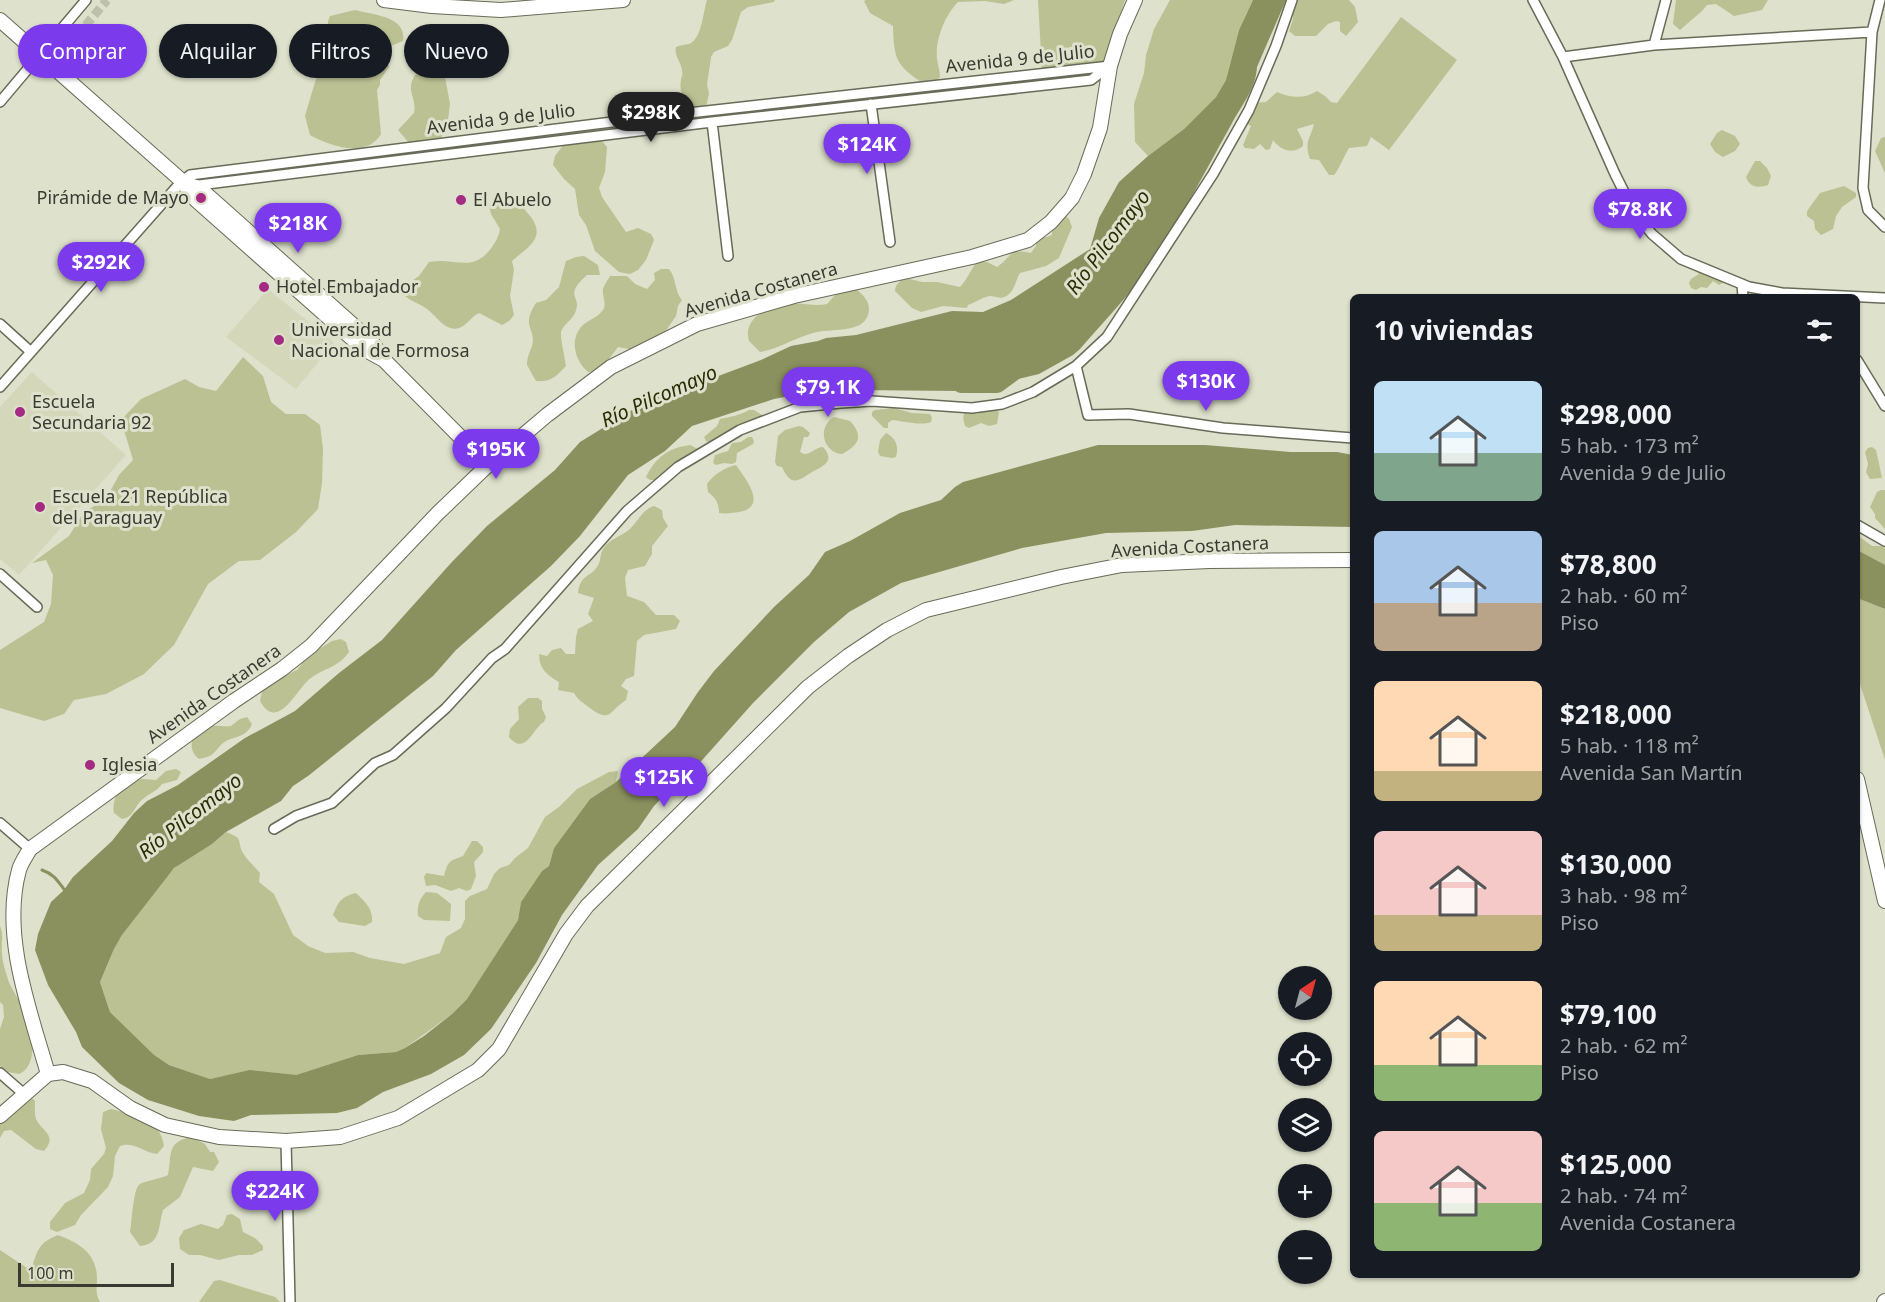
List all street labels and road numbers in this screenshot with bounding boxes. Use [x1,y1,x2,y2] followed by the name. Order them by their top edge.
[944,38,1095,78] street label: Avenida 9 de Julio
[425,97,577,139] street label: Avenida 9 de Julio
[681,256,840,322] street label: Avenida Costanera
[1110,530,1270,562] street label: Avenida Costanera
[142,638,285,748] street label: Avenida Costanera

